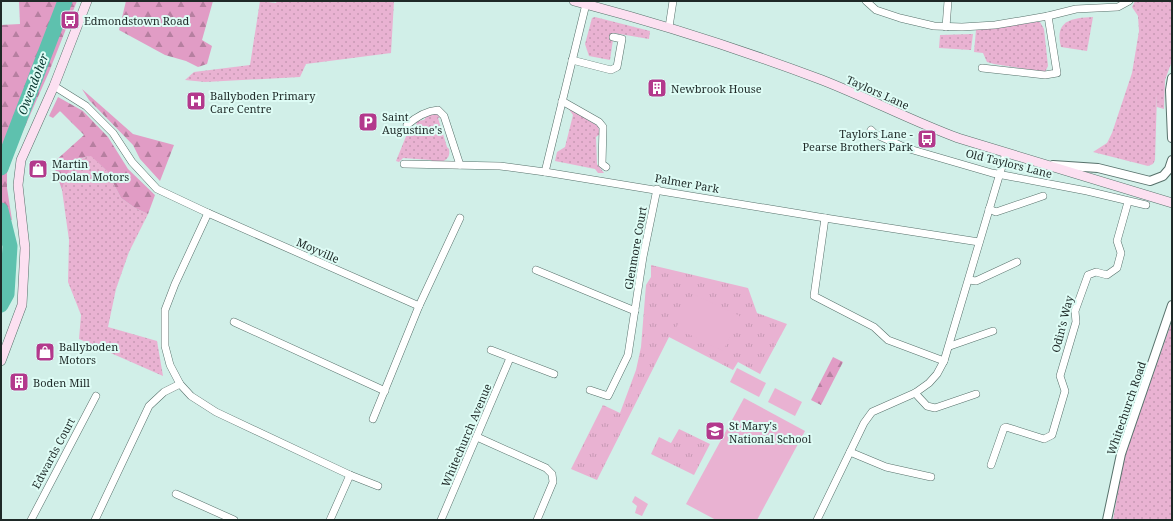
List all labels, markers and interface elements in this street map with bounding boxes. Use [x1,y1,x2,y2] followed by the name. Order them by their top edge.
[59,9,81,31] bus stop icon: Edmondstown Road
[84,13,190,28] place label: Edmondstown Road
[14,51,53,117] water label: Owendoher
[844,71,912,113] street label: Taylors Lane
[646,77,668,99] building icon: Newbrook House
[671,81,762,96] place label: Newbrook House
[210,88,316,116] place label: Ballyboden Primary Care Centre
[185,90,207,112] hospital icon: Ballyboden Primary Care Centre
[382,109,442,137] place label: Saint Augustine's
[357,111,379,133] parking icon: Saint Augustine's
[802,126,914,154] place label: Taylors Lane - Pearse Brothers Park
[916,128,938,150] bus stop icon: Taylors Lane - Pearse Brothers Park
[964,145,1054,181] street label: Old Taylors Lane
[52,156,129,184] place label: Martin Doolan Motors
[27,158,49,180] shop icon: Martin Doolan Motors
[654,170,721,196] street label: Palmer Park
[620,205,650,291] street label: Glenmore Court
[294,234,342,266] street label: Moyville
[1048,293,1077,354] street label: Odin's Way
[59,339,118,367] place label: Ballyboden Motors
[34,341,56,363] shop icon: Ballyboden Motors
[1103,359,1149,457] street label: Whitechurch Road
[8,371,30,393] building icon: Boden Mill
[33,375,90,390] place label: Boden Mill
[437,381,495,489] street label: Whitechurch Avenue
[28,415,78,491] street label: Edwards Court
[729,418,812,446] place label: St Mary's National School
[704,420,726,442] school or university icon: St Mary's National School

